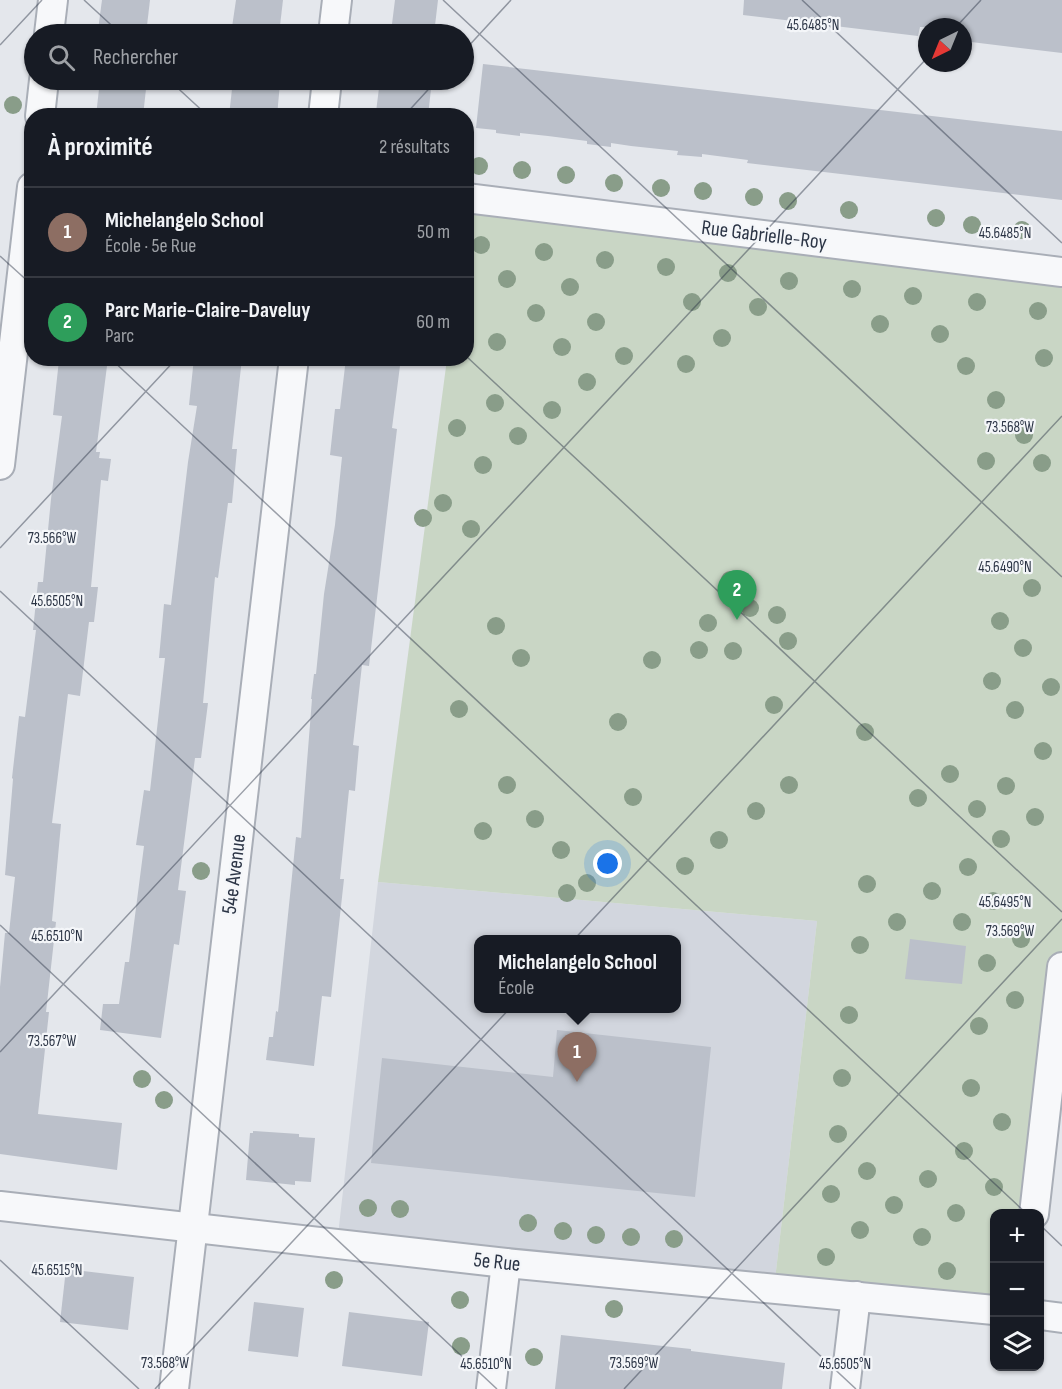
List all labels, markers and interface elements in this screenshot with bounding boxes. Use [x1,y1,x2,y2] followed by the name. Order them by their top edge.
[787,16,839,35] text: 45.6485°N
[918,18,972,72] north arrow
[24,24,474,90] search box
[45,41,78,74] icon: search
[93,44,178,71] text: Rechercher
[48,132,153,163] text: À proximité
[379,135,450,159] text: 2 résultats
[105,207,264,234] text: Michelangelo School
[700,215,828,255] street label: Rue Gabrielle-Roy
[64,220,71,244] text: 1
[417,220,450,244] text: 50 m
[979,224,1031,243] text: 45.6485°N
[105,234,196,258] text: École · 5e Rue
[105,297,310,324] text: Parc Marie-Claire-Daveluy
[63,310,72,334] text: 2
[416,310,450,334] text: 60 m
[105,324,134,348] text: Parc
[986,418,1034,437] text: 73.568°W
[28,529,76,548] text: 73.566°W
[978,558,1032,577] text: 45.6490°N
[718,570,756,620] pin: 2
[31,592,83,611] text: 45.6505°N
[217,833,251,915] street label: 54e Avenue
[593,849,622,878] your location
[979,893,1031,912] text: 45.6495°N
[986,922,1034,941] text: 73.569°W
[31,927,83,946] text: 45.6510°N
[474,935,681,1013] popup
[498,949,657,976] text: Michelangelo School
[498,976,534,1000] text: École
[28,1032,76,1051] text: 73.567°W
[558,1032,596,1082] pin: 1
[990,1209,1044,1371] map controls
[990,1209,1044,1263] button: +
[472,1247,522,1277] street label: 5e Rue
[32,1261,82,1280] text: 45.6515°N
[990,1263,1044,1317] button: −
[990,1317,1044,1371] button: layers
[141,1354,189,1373] text: 73.568°W
[610,1354,658,1373] text: 73.569°W
[460,1355,512,1374] text: 45.6510°N
[819,1355,871,1374] text: 45.6505°N

